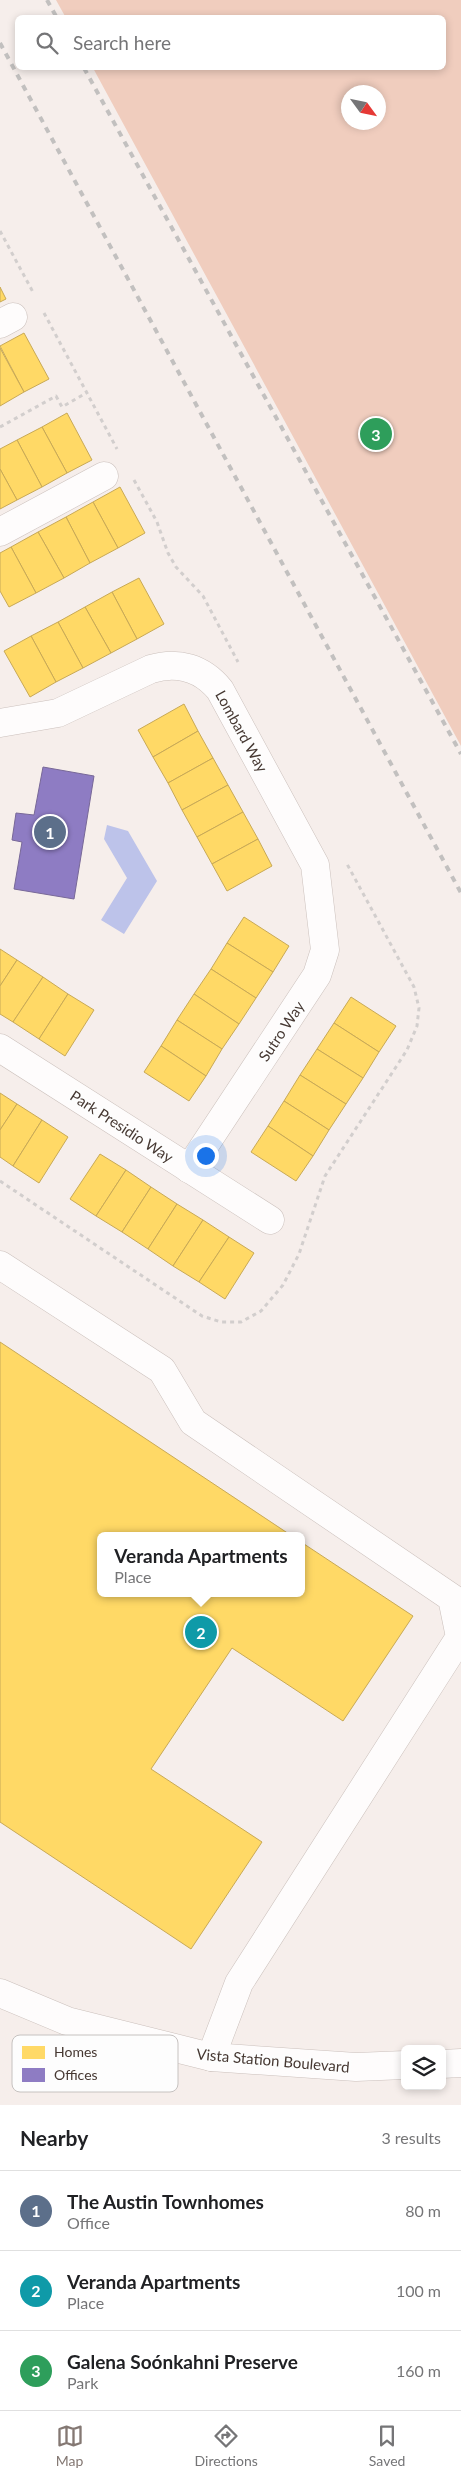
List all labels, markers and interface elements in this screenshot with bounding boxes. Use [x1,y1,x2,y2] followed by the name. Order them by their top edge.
[15,15,446,70] search box
[33,29,61,57] icon: search
[73,31,171,54] text: Search here
[341,85,386,130] north arrow
[360,415,392,453] pin: 3
[212,687,272,775] street label: Lombard Way
[34,813,66,851] pin: 1
[254,997,308,1065] street label: Sutro Way
[67,1086,177,1166] street label: Park Presidio Way
[193,1143,219,1169] your location
[97,1532,305,1597] popup
[114,1544,288,1567] text: Veranda Apartments
[114,1567,152,1586] text: Place
[185,1613,217,1651] pin: 2
[12,2035,178,2092] legend
[54,2043,97,2060] text: Homes
[196,2044,350,2076] street label: Vista Station Boulevard
[401,2045,446,2090] map controls
[401,2045,446,2090] button: layers
[54,2066,98,2083] text: Offices
[20,2125,88,2150] text: Nearby
[381,2128,441,2147] text: 3 results
[67,2190,264,2213] text: The Austin Townhomes
[31,2201,41,2220] text: 1
[405,2201,441,2220] text: 80 m
[67,2213,110,2232] text: Office
[67,2270,240,2293] text: Veranda Apartments
[31,2281,41,2300] text: 2
[396,2281,441,2300] text: 100 m
[67,2293,104,2312] text: Place
[67,2350,298,2373] text: Galena Soónkahni Preserve
[31,2361,41,2380] text: 3
[396,2361,441,2380] text: 160 m
[67,2373,98,2392] text: Park
[56,2422,84,2469] tab: Map
[195,2422,258,2469] tab: Directions
[369,2422,405,2469] tab: Saved

